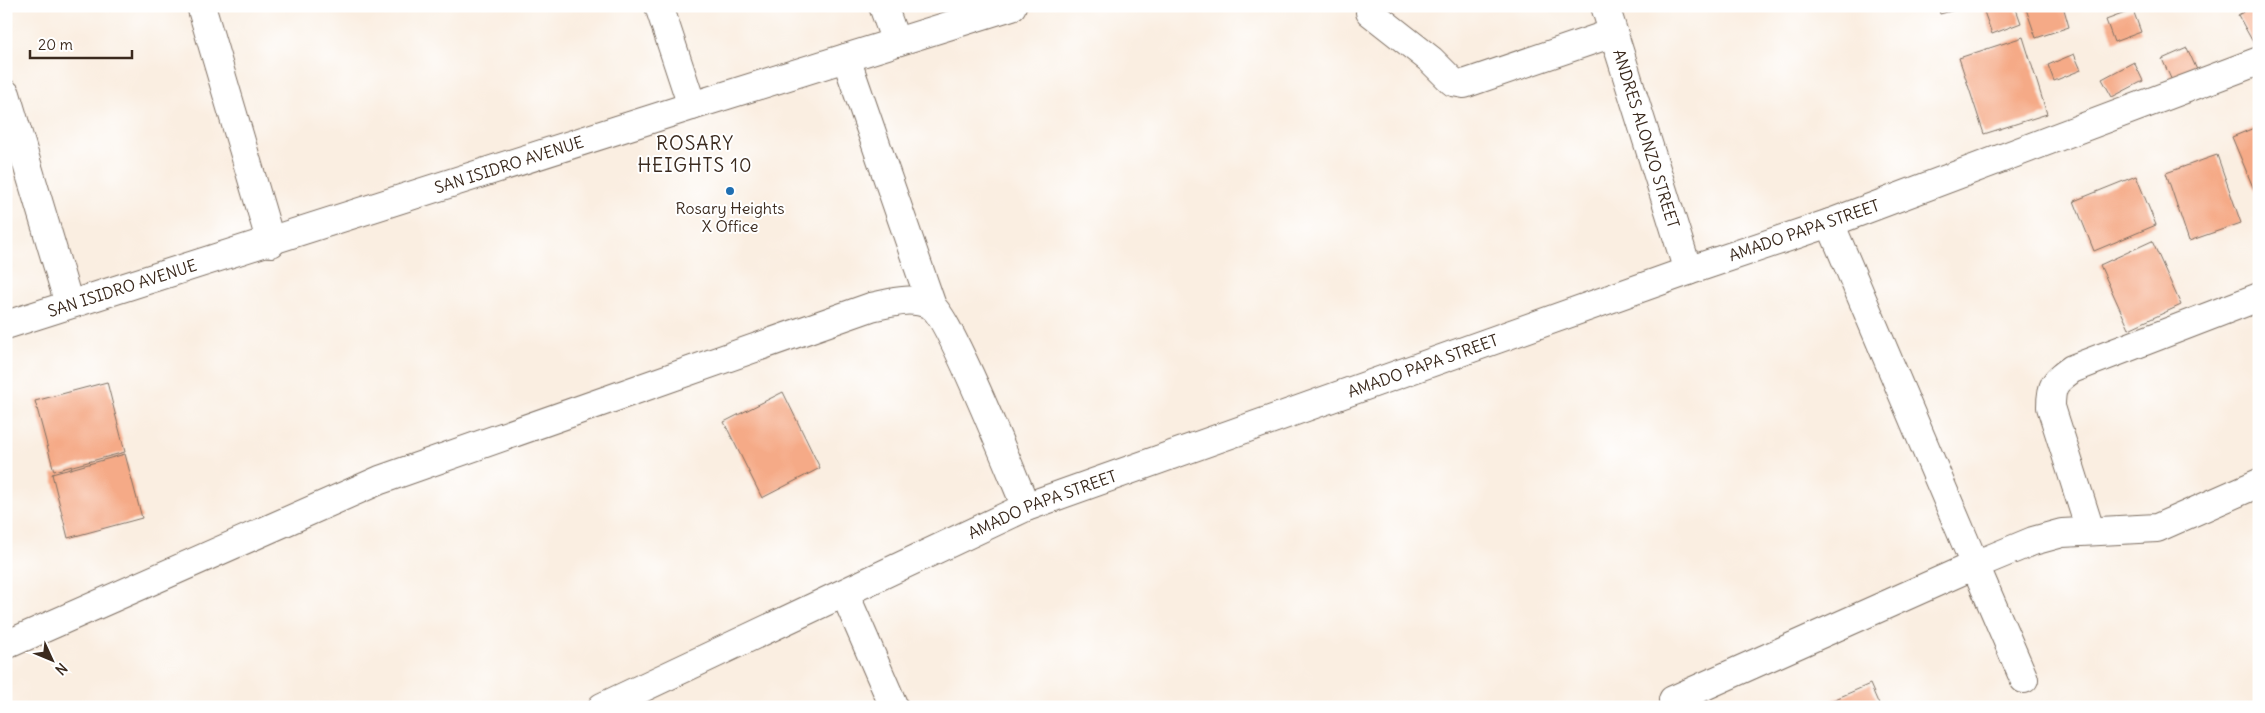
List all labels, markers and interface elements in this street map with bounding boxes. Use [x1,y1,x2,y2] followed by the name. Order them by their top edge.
[30,28,132,60] scale bar
[38,35,73,54] text: 20 m
[1609,47,1684,231] street label: ANDRES ALONZO STREET
[432,131,586,198] street label: SAN ISIDRO AVENUE
[637,131,753,177] district label: ROSARY HEIGHTS 10
[724,185,736,197] marker: Rosary Heights X Office
[1726,195,1882,265] street label: AMADO PAPA STREET
[675,198,785,236] place label: Rosary Heights X Office
[45,255,199,321] street label: SAN ISIDRO AVENUE
[1345,330,1501,402] street label: AMADO PAPA STREET
[965,466,1119,543] street label: AMADO PAPA STREET
[28,636,78,686] north arrow
[52,659,71,679] text: N

